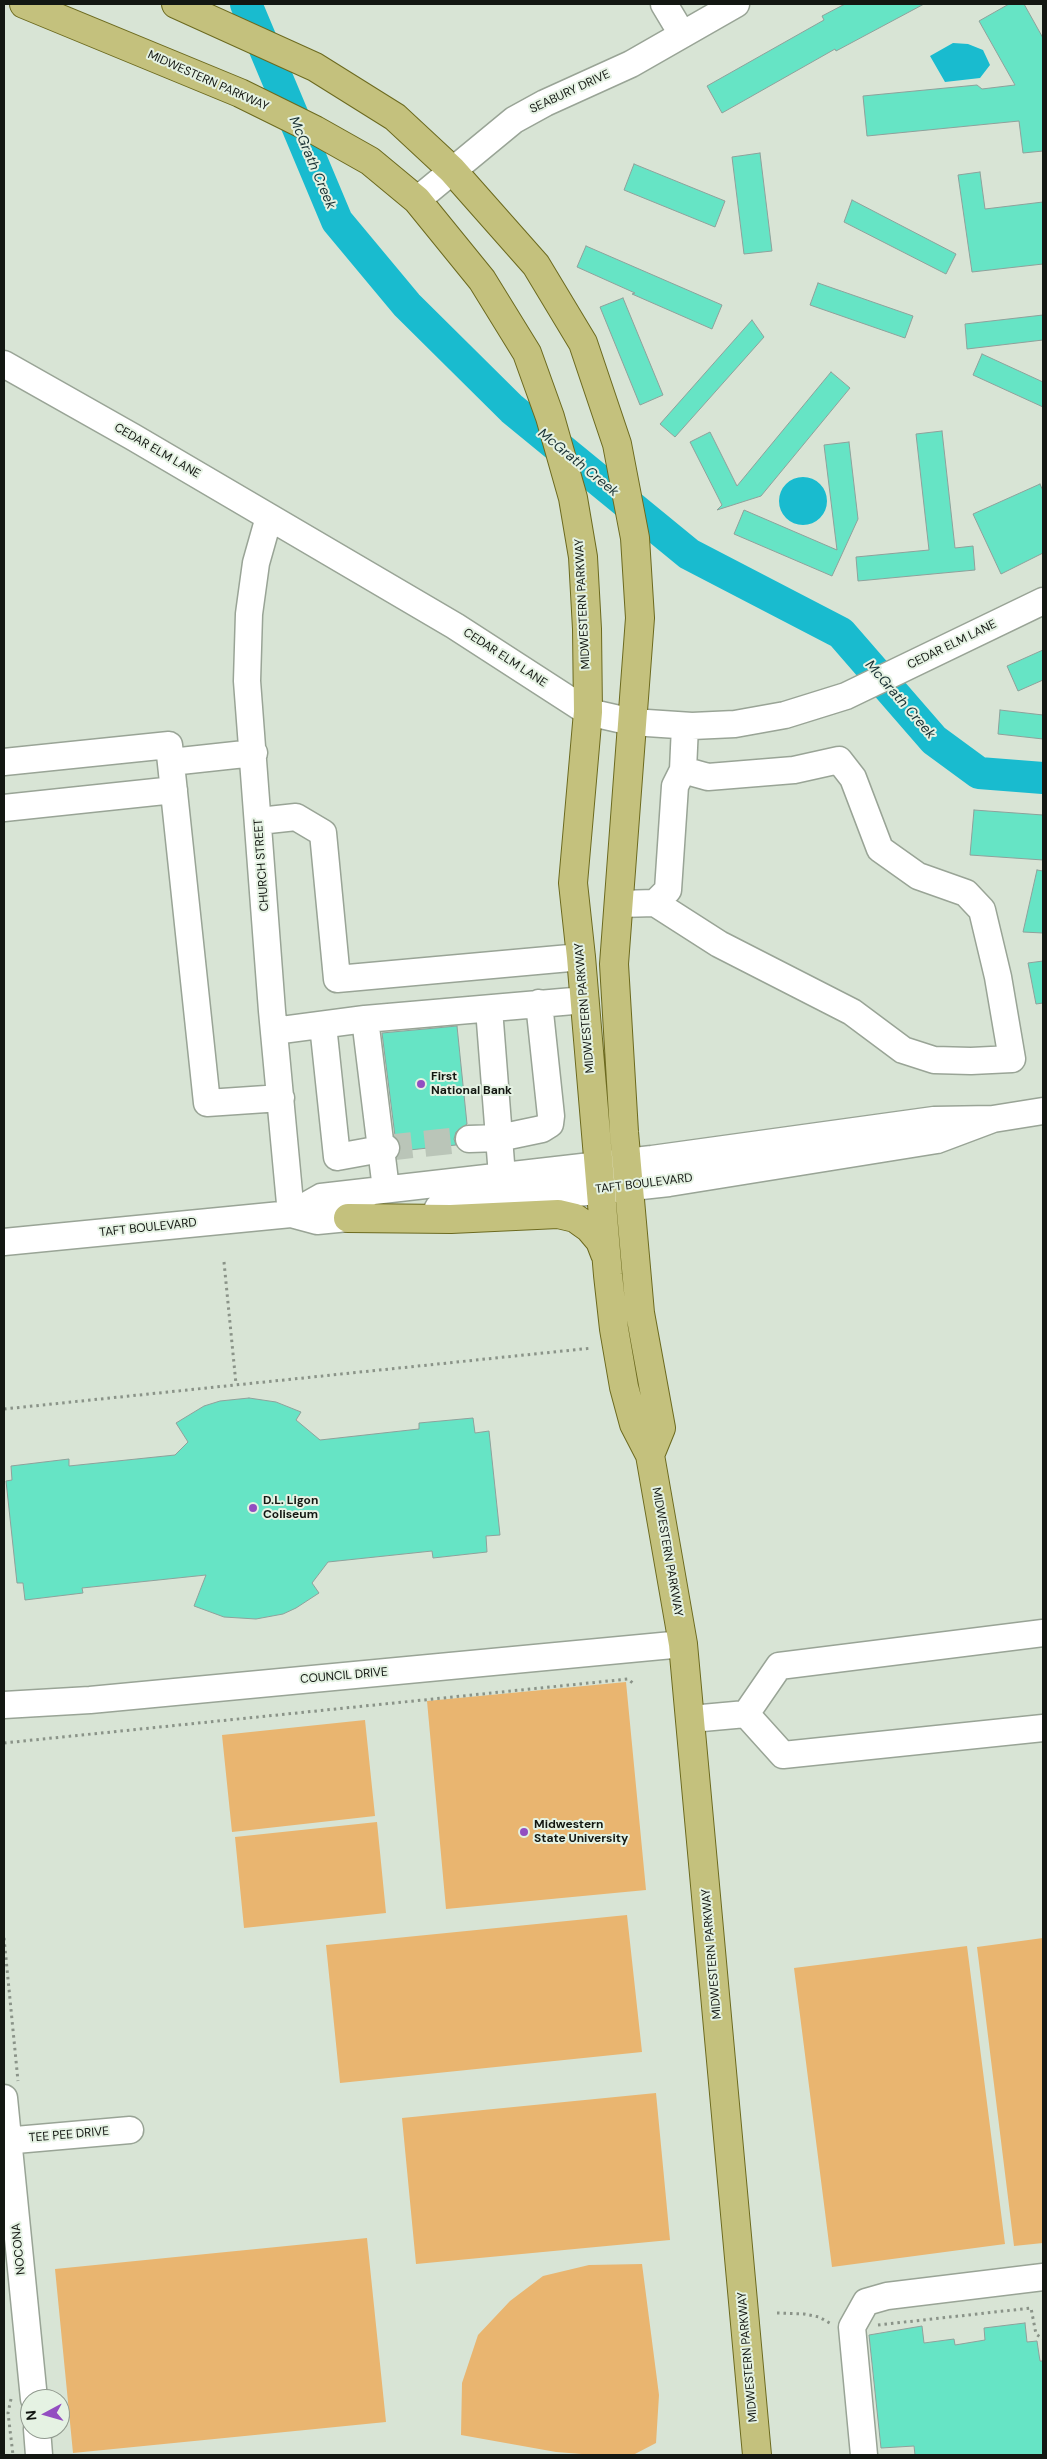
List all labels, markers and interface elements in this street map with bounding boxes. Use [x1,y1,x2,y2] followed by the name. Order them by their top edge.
[145,48,271,114] street label: MIDWESTERN PARKWAY
[528,67,612,117] street label: SEABURY DRIVE
[285,114,339,212] water label: McGrath Creek
[111,420,203,482] street label: CEDAR ELM LANE
[534,425,622,501] water label: McGrath Creek
[572,538,594,670] street label: MIDWESTERN PARKWAY
[905,617,999,673] street label: CEDAR ELM LANE
[460,626,550,690] street label: CEDAR ELM LANE
[861,657,939,743] water label: McGrath Creek
[252,818,272,912] street label: CHURCH STREET
[572,942,598,1074] street label: MIDWESTERN PARKWAY
[431,1070,512,1098] place label: First National Bank
[415,1078,427,1090] marker: First National Bank
[595,1171,693,1197] street label: TAFT BOULEVARD
[99,1216,197,1240] street label: TAFT BOULEVARD
[649,1486,685,1618] street label: MIDWESTERN PARKWAY
[263,1494,318,1522] place label: D.L. Ligon Coliseum
[247,1502,259,1514] marker: D.L. Ligon Coliseum
[300,1665,388,1687] street label: COUNCIL DRIVE
[534,1818,628,1846] place label: Midwestern State University
[518,1826,530,1838] marker: Midwestern State University
[699,1888,725,2020] street label: MIDWESTERN PARKWAY
[28,2124,110,2146] street label: TEE PEE DRIVE
[9,2223,29,2275] street label: NOCONA
[735,2291,761,2423] street label: MIDWESTERN PARKWAY
[20,2389,70,2439] north arrow
[22,2409,41,2421] text: N

